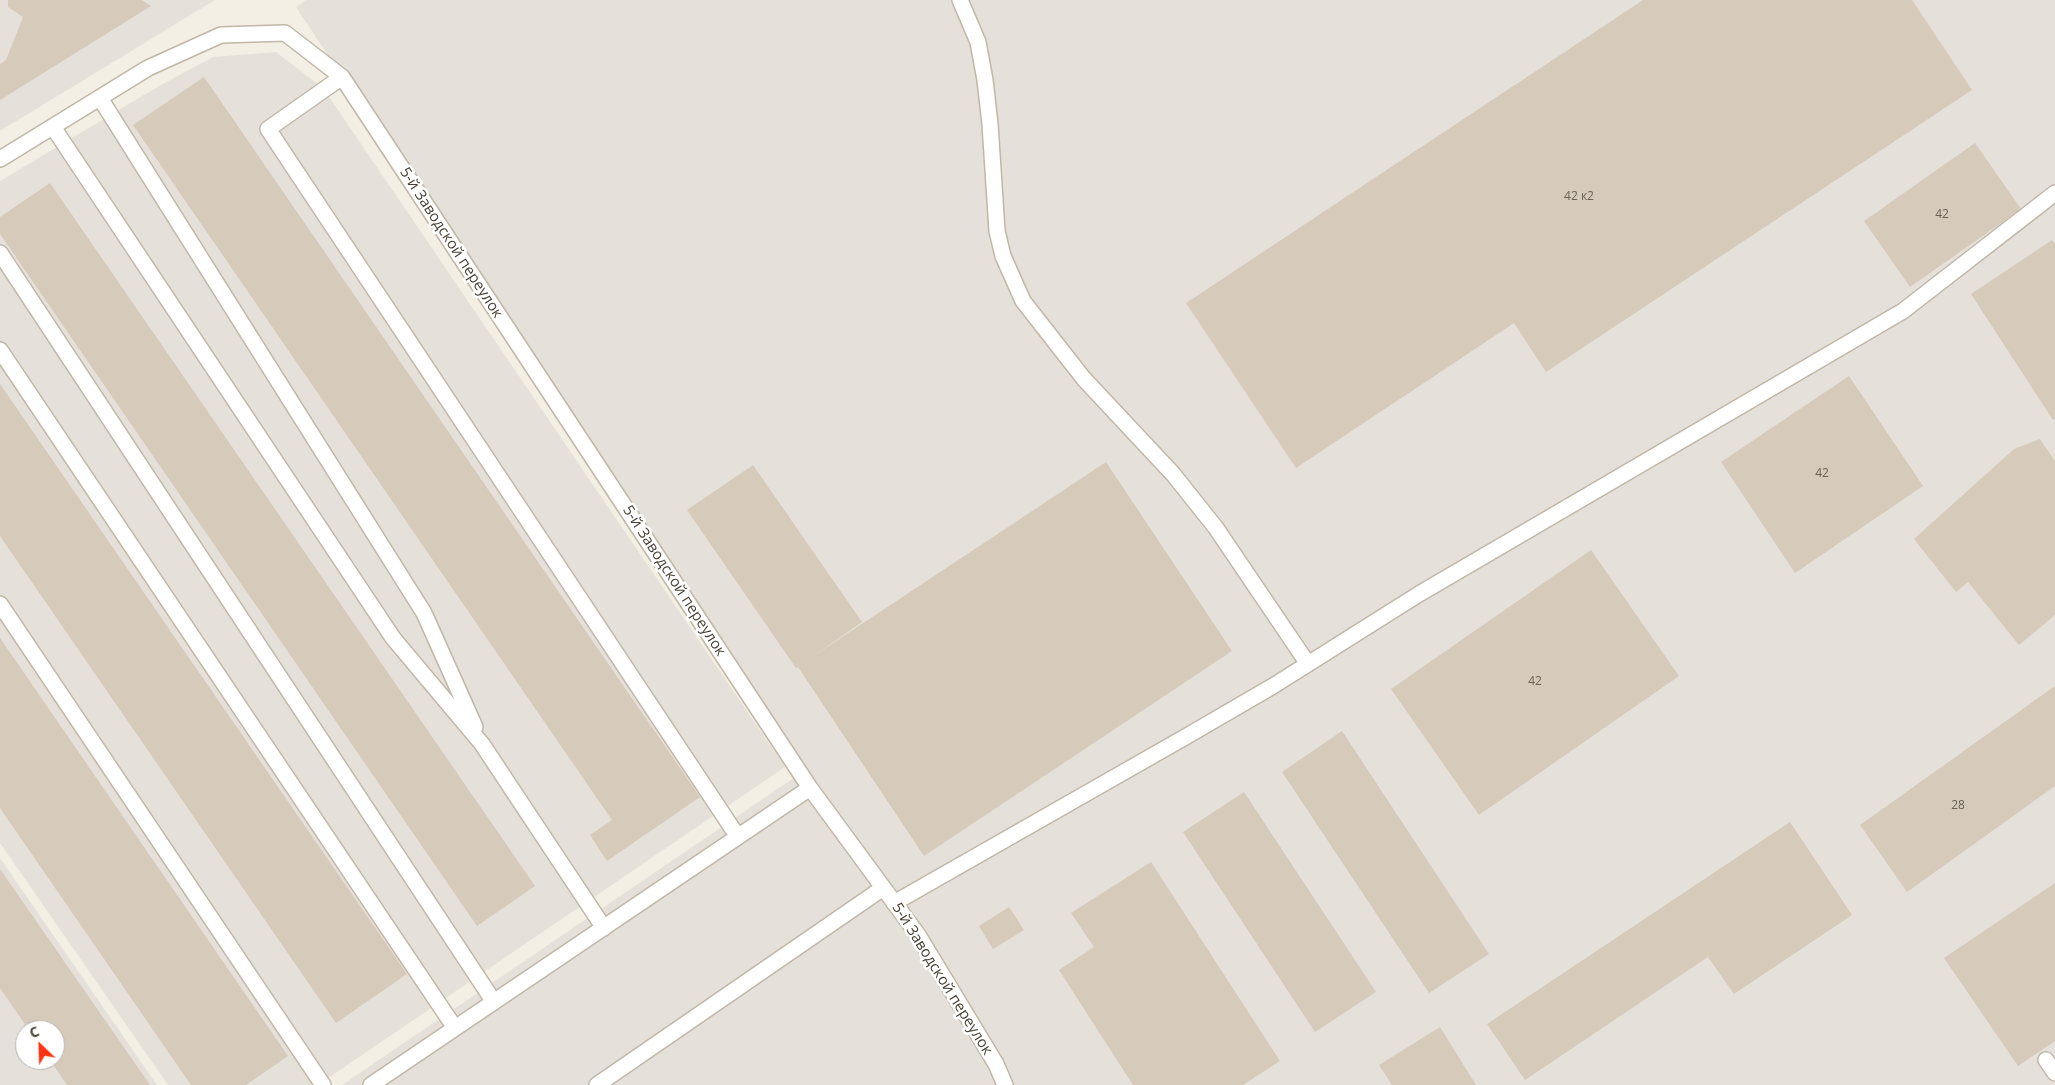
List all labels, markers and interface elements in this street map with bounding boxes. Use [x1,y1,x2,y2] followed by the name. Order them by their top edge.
[396,164,506,322] street label: 5-й Заводской переулок
[1564,190,1594,204] house number: 42 к2
[1935,208,1949,222] house number: 42
[1815,467,1829,481] house number: 42
[619,502,729,660] street label: 5-й Заводской переулок
[1528,675,1542,689] house number: 42
[1951,799,1965,813] house number: 28
[888,900,996,1058] street label: 5-й Заводской переулок
[15,1020,65,1070] north arrow
[26,1021,42,1042] text: С

